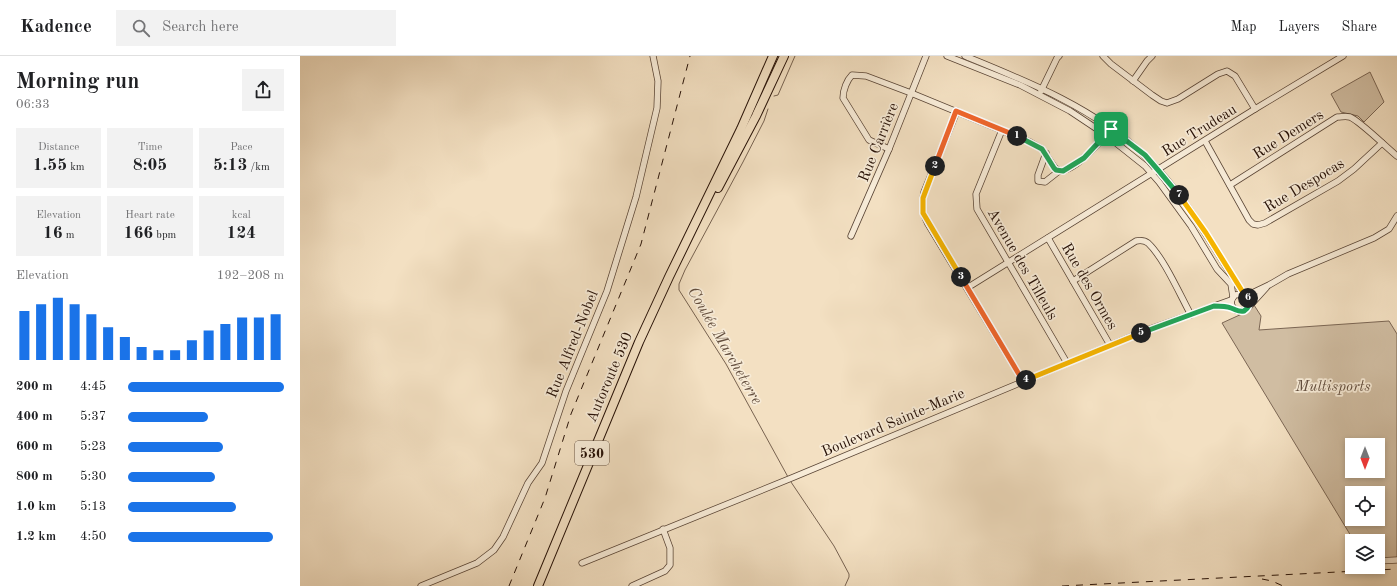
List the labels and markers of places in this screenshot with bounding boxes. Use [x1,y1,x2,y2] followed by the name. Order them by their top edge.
[1094,112,1128,146] pin
[1007,126,1027,146] pin: 1
[925,156,945,176] pin: 2
[1169,185,1189,205] pin: 7
[951,267,971,287] pin: 3
[1238,288,1258,308] pin: 6
[1131,323,1151,343] pin: 5
[1016,370,1036,390] pin: 4

